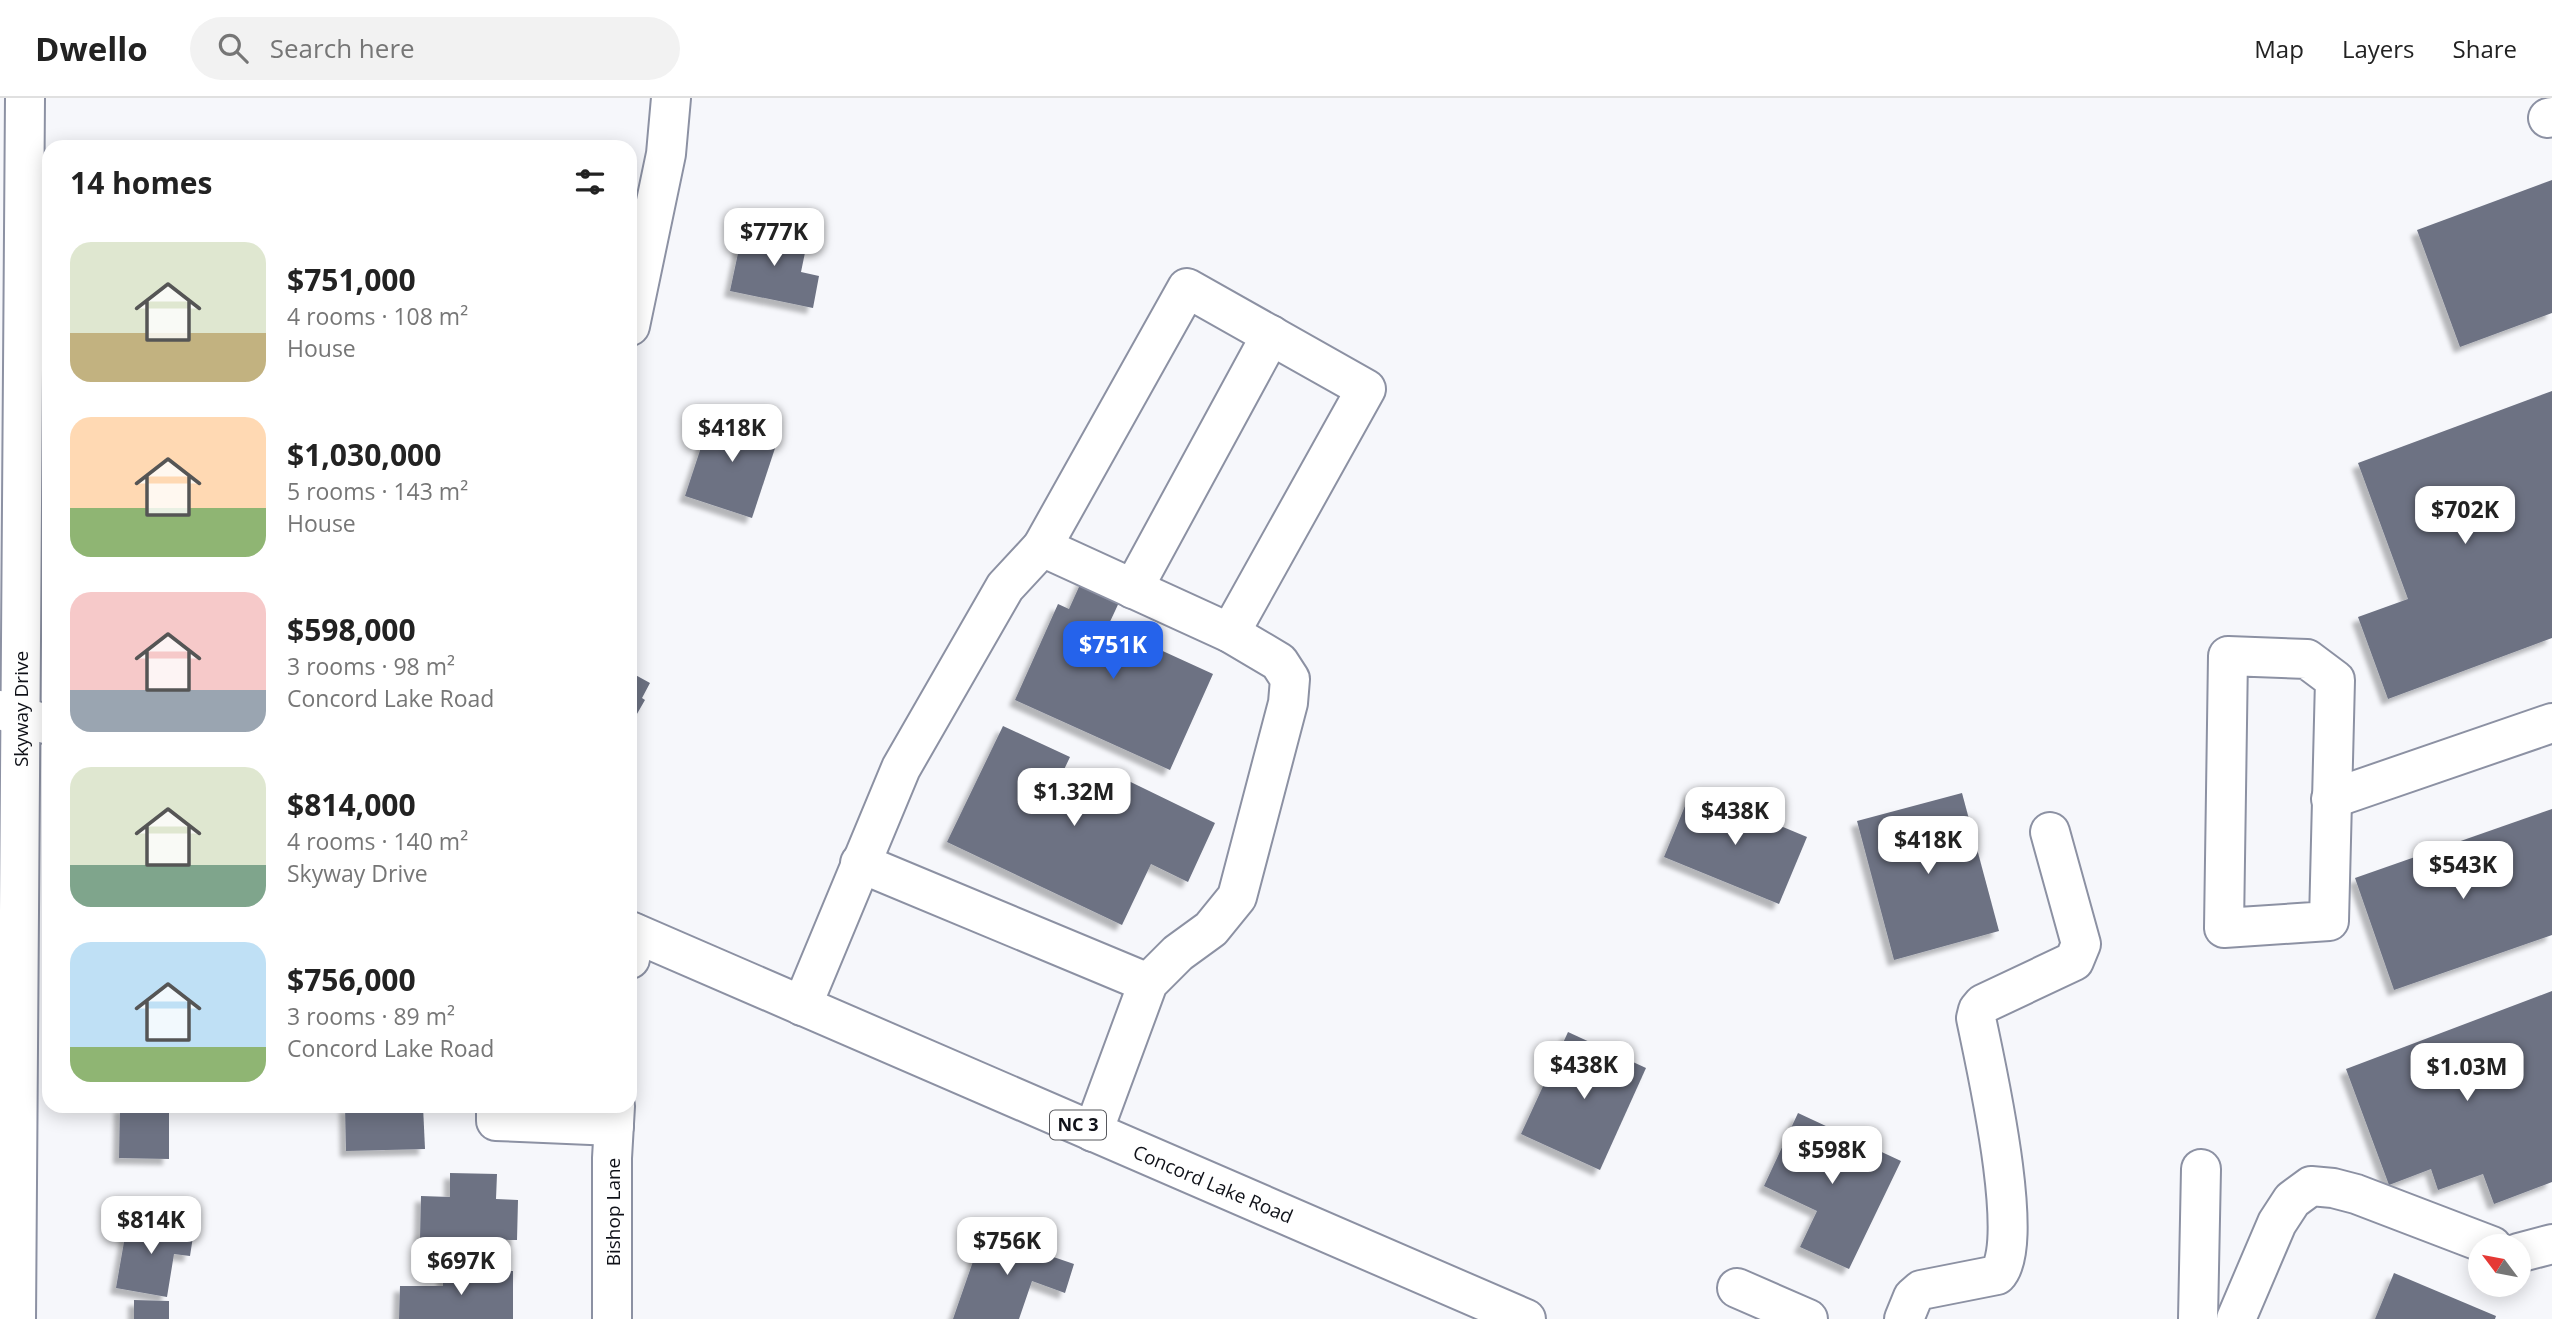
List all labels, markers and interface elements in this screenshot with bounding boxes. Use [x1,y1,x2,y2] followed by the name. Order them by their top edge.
[190,17,680,80] search box
[35,26,148,71] text: Dwello
[214,29,252,67] icon: search
[270,30,415,66] text: Search here
[2254,32,2304,65] text: Map
[2342,32,2415,65] text: Layers
[2453,32,2517,65] text: Share
[70,162,213,203] text: 14 homes
[571,163,609,201] icon: filters
[725,208,823,268] pin: $777K
[740,215,808,247] text: $777K
[287,259,416,300] text: $751,000
[126,270,210,354] icon: home
[287,300,468,332] text: 4 rooms · 108 m²
[287,332,356,364] text: House
[683,404,781,464] pin: $418K
[698,411,766,443] text: $418K
[287,434,441,475] text: $1,030,000
[126,445,210,529] icon: home
[287,475,468,507] text: 5 rooms · 143 m²
[2416,486,2514,546] pin: $702K
[2431,493,2499,525] text: $702K
[287,507,356,539] text: House
[287,609,416,650] text: $598,000
[126,620,210,704] icon: home
[1064,622,1162,681] pin: $751K
[1079,628,1147,660] text: $751K
[287,650,455,682] text: 3 rooms · 98 m²
[8,651,34,767] street label: Skyway Drive
[287,682,494,714] text: Concord Lake Road
[1017,768,1131,828] pin: $1.32M
[1034,775,1114,807] text: $1.32M
[287,784,416,825] text: $814,000
[1686,788,1784,847] pin: $438K
[1701,794,1769,826] text: $438K
[126,795,210,879] icon: home
[1879,816,1977,876] pin: $418K
[1894,823,1962,855] text: $418K
[287,825,468,857] text: 4 rooms · 140 m²
[2414,842,2512,901] pin: $543K
[2429,848,2497,880] text: $543K
[287,857,428,889] text: Skyway Drive
[287,959,416,1000] text: $756,000
[126,970,210,1054] icon: home
[287,1000,455,1032] text: 3 rooms · 89 m²
[287,1032,494,1064] text: Concord Lake Road
[1535,1042,1633,1101] pin: $438K
[2410,1044,2524,1103] pin: $1.03M
[1550,1048,1618,1080] text: $438K
[2427,1050,2507,1082] text: $1.03M
[1050,1110,1106,1140] road number: NC 3
[1783,1126,1881,1186] pin: $598K
[1798,1133,1866,1165] text: $598K
[1129,1139,1297,1229] street label: Concord Lake Road
[600,1158,626,1266] street label: Bishop Lane
[102,1196,200,1256] pin: $814K
[117,1203,185,1235] text: $814K
[958,1218,1056,1277] pin: $756K
[973,1224,1041,1256] text: $756K
[2468,1234,2530,1297] north arrow
[2468,1234,2531,1297] map controls
[412,1238,510,1297] pin: $697K
[427,1244,495,1276] text: $697K

